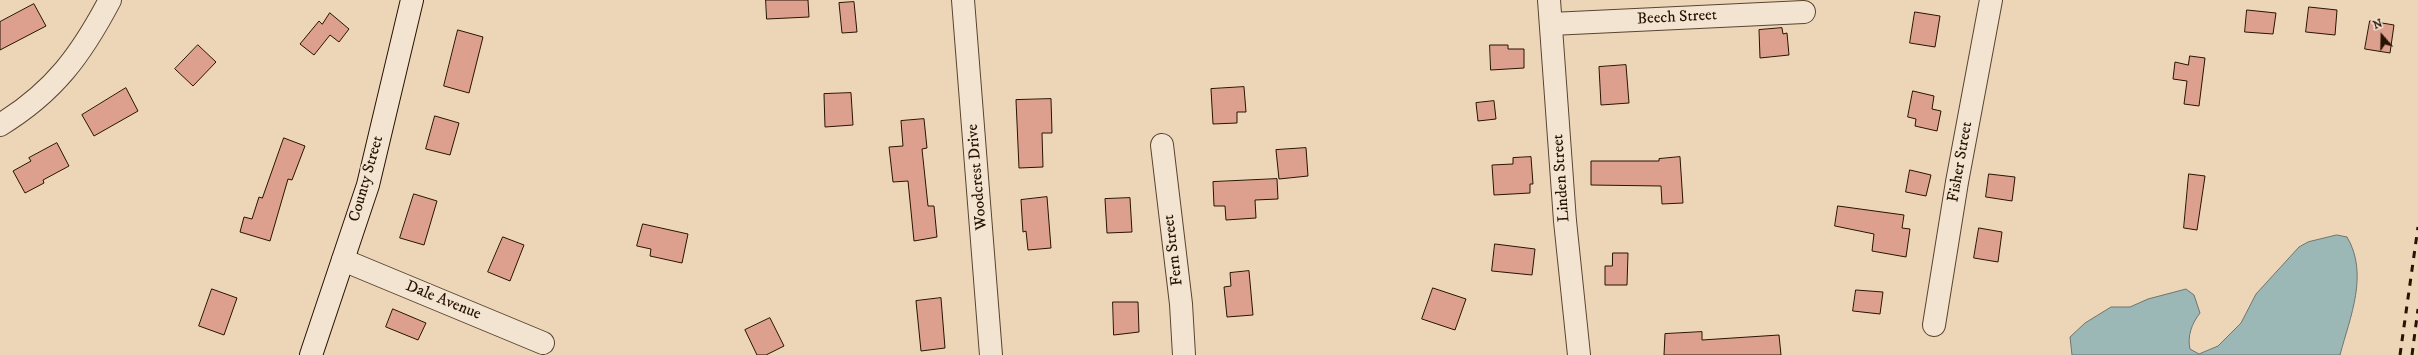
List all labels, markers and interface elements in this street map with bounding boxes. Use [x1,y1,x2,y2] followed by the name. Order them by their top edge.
[1637,6,1717,30] street label: Beech Street
[2362,16,2402,56] north arrow
[2371,17,2385,33] text: N
[1944,120,1978,204] street label: Fisher Street
[964,123,992,231] street label: Woodcrest Drive
[1549,133,1575,223] street label: Linden Street
[346,134,388,224] street label: County Street
[1160,213,1188,287] street label: Fern Street
[402,277,484,325] street label: Dale Avenue

